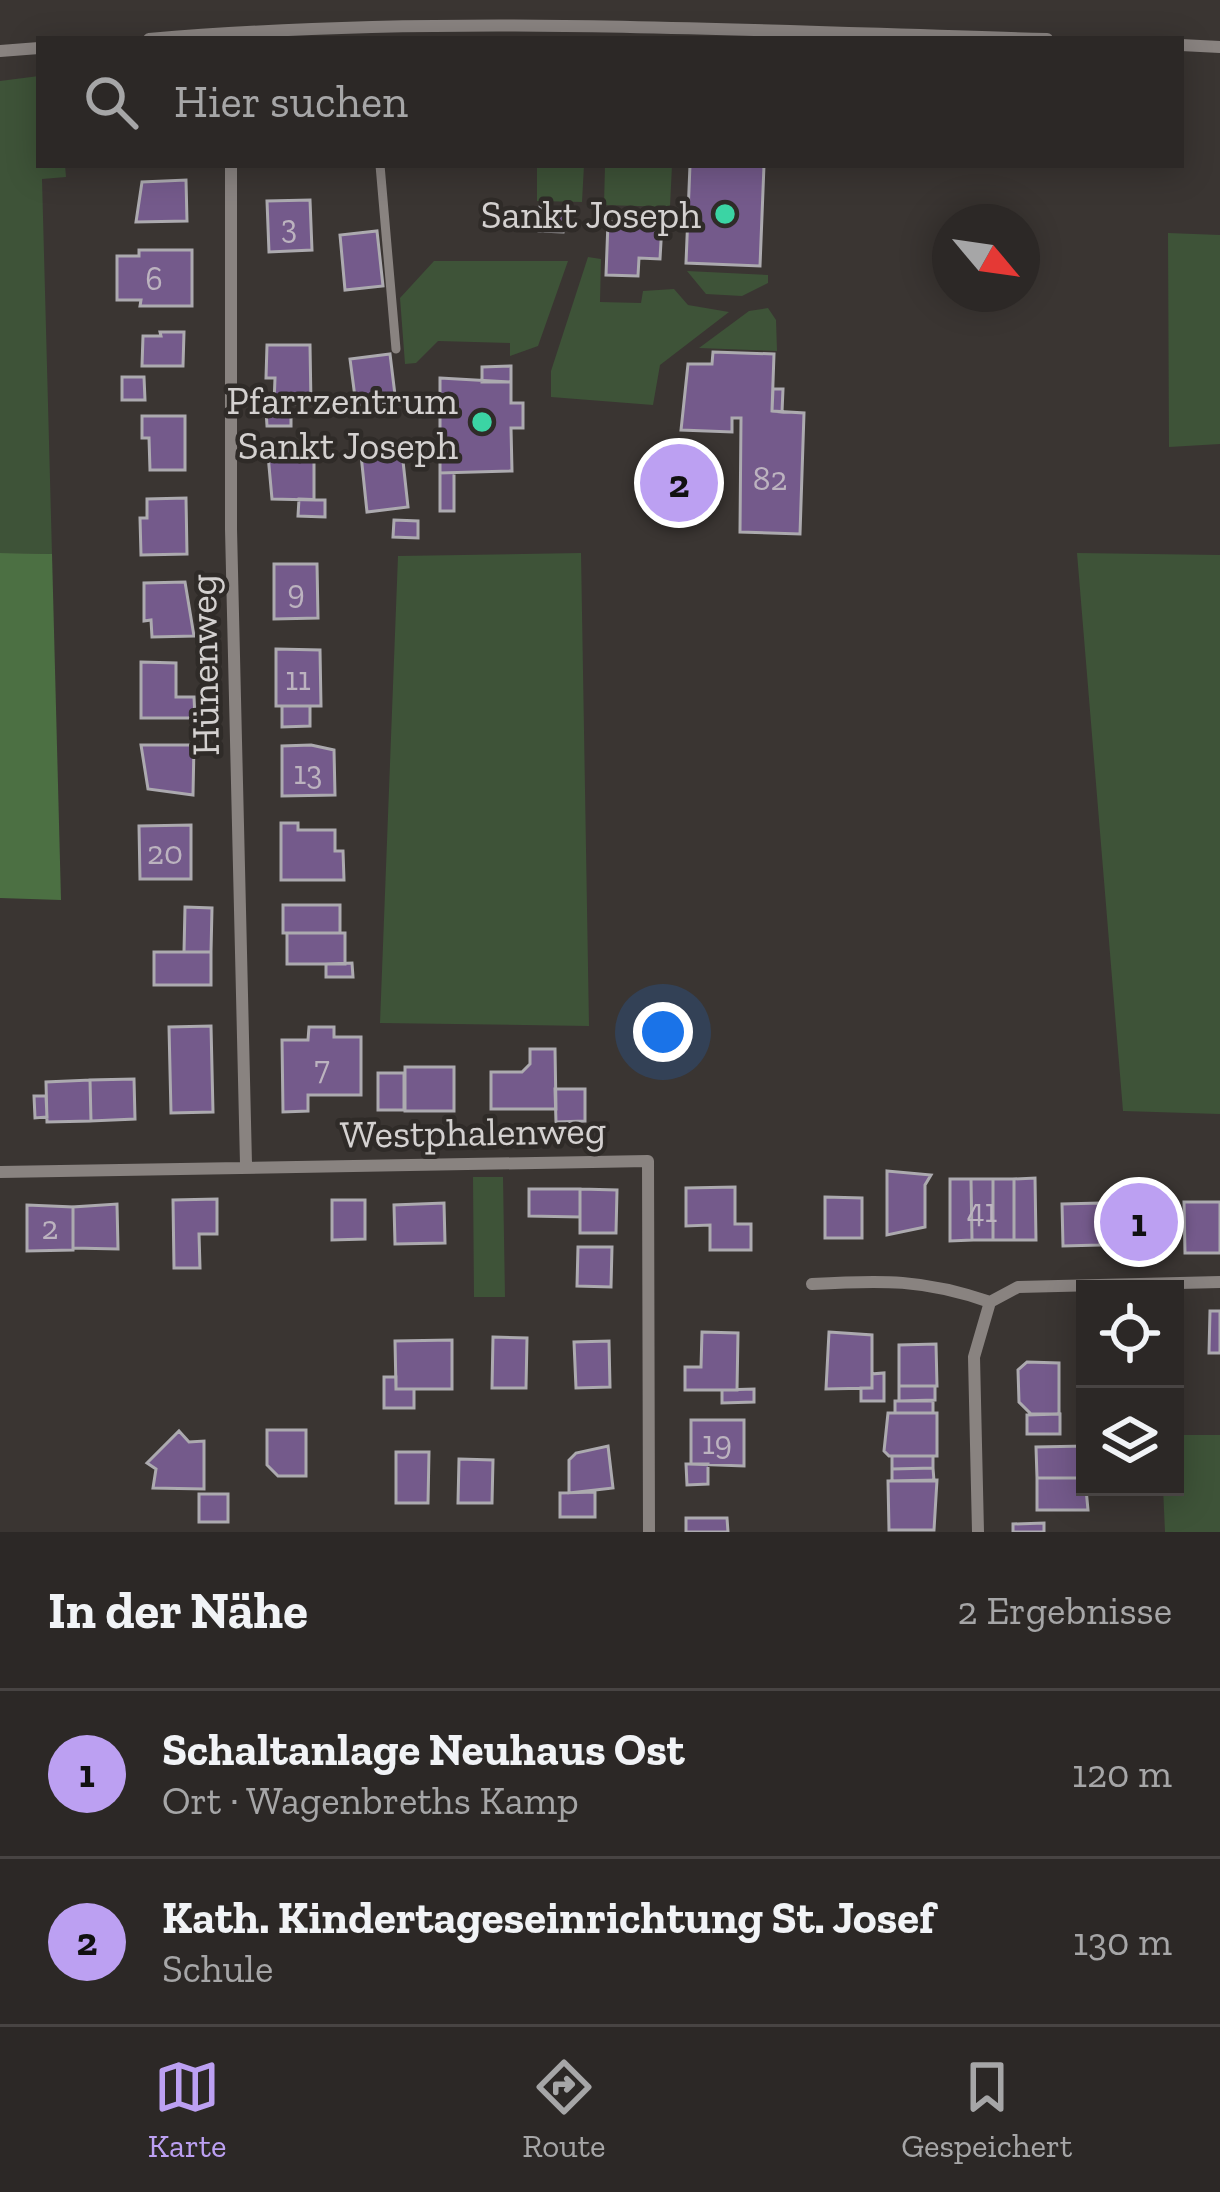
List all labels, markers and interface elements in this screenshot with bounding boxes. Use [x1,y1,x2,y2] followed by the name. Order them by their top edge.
[36,36,1184,168] search box
[78,69,144,135] icon: search
[174,75,408,129] text: Hier suchen
[481,191,701,238] place label: Sankt Joseph
[712,201,738,227] marker: Sankt Joseph
[932,204,1040,312] north arrow
[281,207,297,246] house number: 3
[145,259,163,298] house number: 6
[226,377,458,469] place label: Pfarrzentrum Sankt Joseph
[469,409,495,435] marker: Pfarrzentrum Sankt Joseph
[640,438,718,528] pin: 2
[753,459,787,498] house number: 82
[287,572,305,611] house number: 9
[179,574,229,756] street label: Hünenweg
[285,659,311,698] house number: 11
[294,753,322,792] house number: 13
[147,833,183,872] house number: 20
[633,1002,693,1062] your location
[314,1048,330,1087] house number: 7
[340,1106,606,1158] street label: Westphalenweg
[1100,1177,1178,1267] pin: 1
[967,1191,998,1230] house number: 41
[42,1208,59,1247] house number: 2
[1076,1280,1184,1496] map controls
[1076,1280,1184,1388] button: locate
[1076,1388,1184,1496] button: layers
[702,1423,732,1462] house number: 19
[48,1580,308,1641] text: In der Nähe
[957,1587,1172,1634] text: 2 Ergebnisse
[162,1723,685,1777] text: Schaltanlage Neuhaus Ost
[79,1750,95,1797] text: 1
[1072,1750,1172,1797] text: 120 m
[162,1777,579,1824] text: Ort · Wagenbreths Kamp
[162,1891,934,1945] text: Kath. Kindertageseinrichtung St. Josef
[77,1918,97,1965] text: 2
[1073,1918,1172,1965] text: 130 m
[162,1945,273,1992] text: Schule
[148,2054,227,2165] tab: Karte
[522,2054,605,2165] tab: Route
[901,2054,1072,2165] tab: Gespeichert

